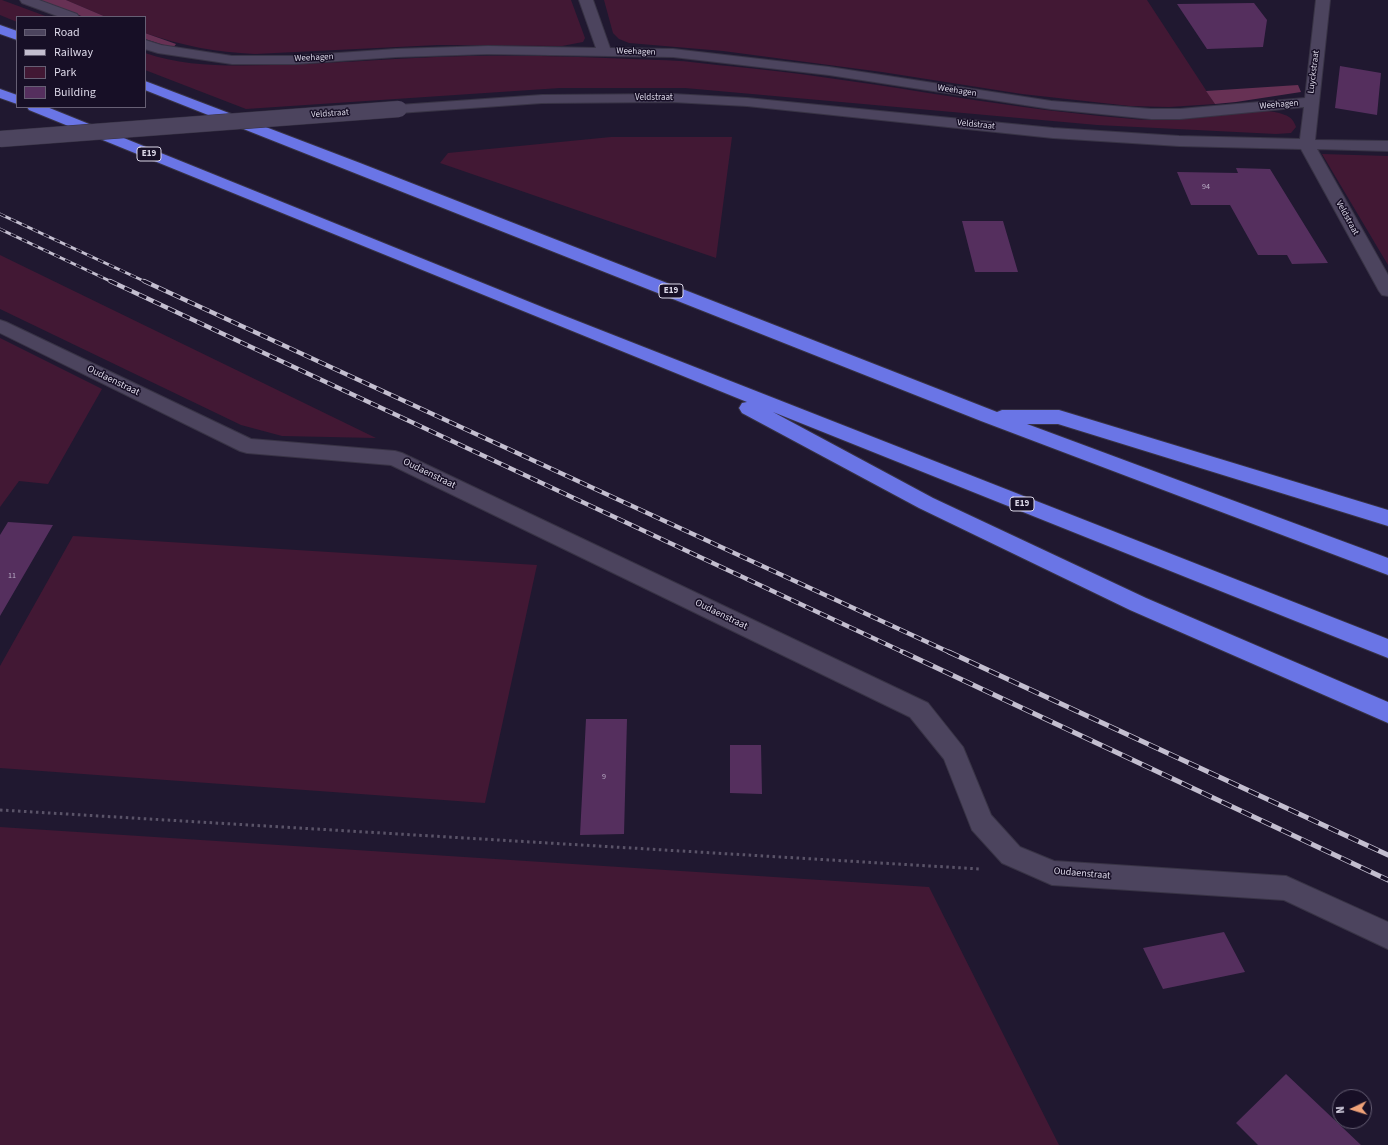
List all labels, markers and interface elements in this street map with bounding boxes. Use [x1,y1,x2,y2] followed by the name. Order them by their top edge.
[16,16,146,108] legend
[54,24,80,41] text: Road
[54,44,93,61] text: Railway
[616,46,656,58] street label: Weehagen
[1306,50,1322,94] street label: Luyckstraat
[294,52,334,64] street label: Weehagen
[54,64,76,81] text: Park
[937,83,977,99] street label: Weehagen
[54,84,96,101] text: Building
[635,93,673,103] street label: Veldstraat
[1259,98,1299,112] street label: Weehagen
[311,107,349,121] street label: Veldstraat
[957,118,995,132] street label: Veldstraat
[137,147,161,161] road number: E19
[1202,182,1210,192] house number: 94
[1333,199,1361,237] street label: Veldstraat
[659,284,683,298] road number: E19
[85,363,141,399] street label: Oudaenstraat
[401,456,457,492] street label: Oudaenstraat
[1010,497,1034,511] road number: E19
[8,571,16,581] house number: 11
[693,597,749,633] street label: Oudaenstraat
[602,772,606,782] house number: 9
[1053,866,1111,882] street label: Oudaenstraat
[1332,1089,1372,1129] north arrow
[1333,1106,1348,1114] text: N

